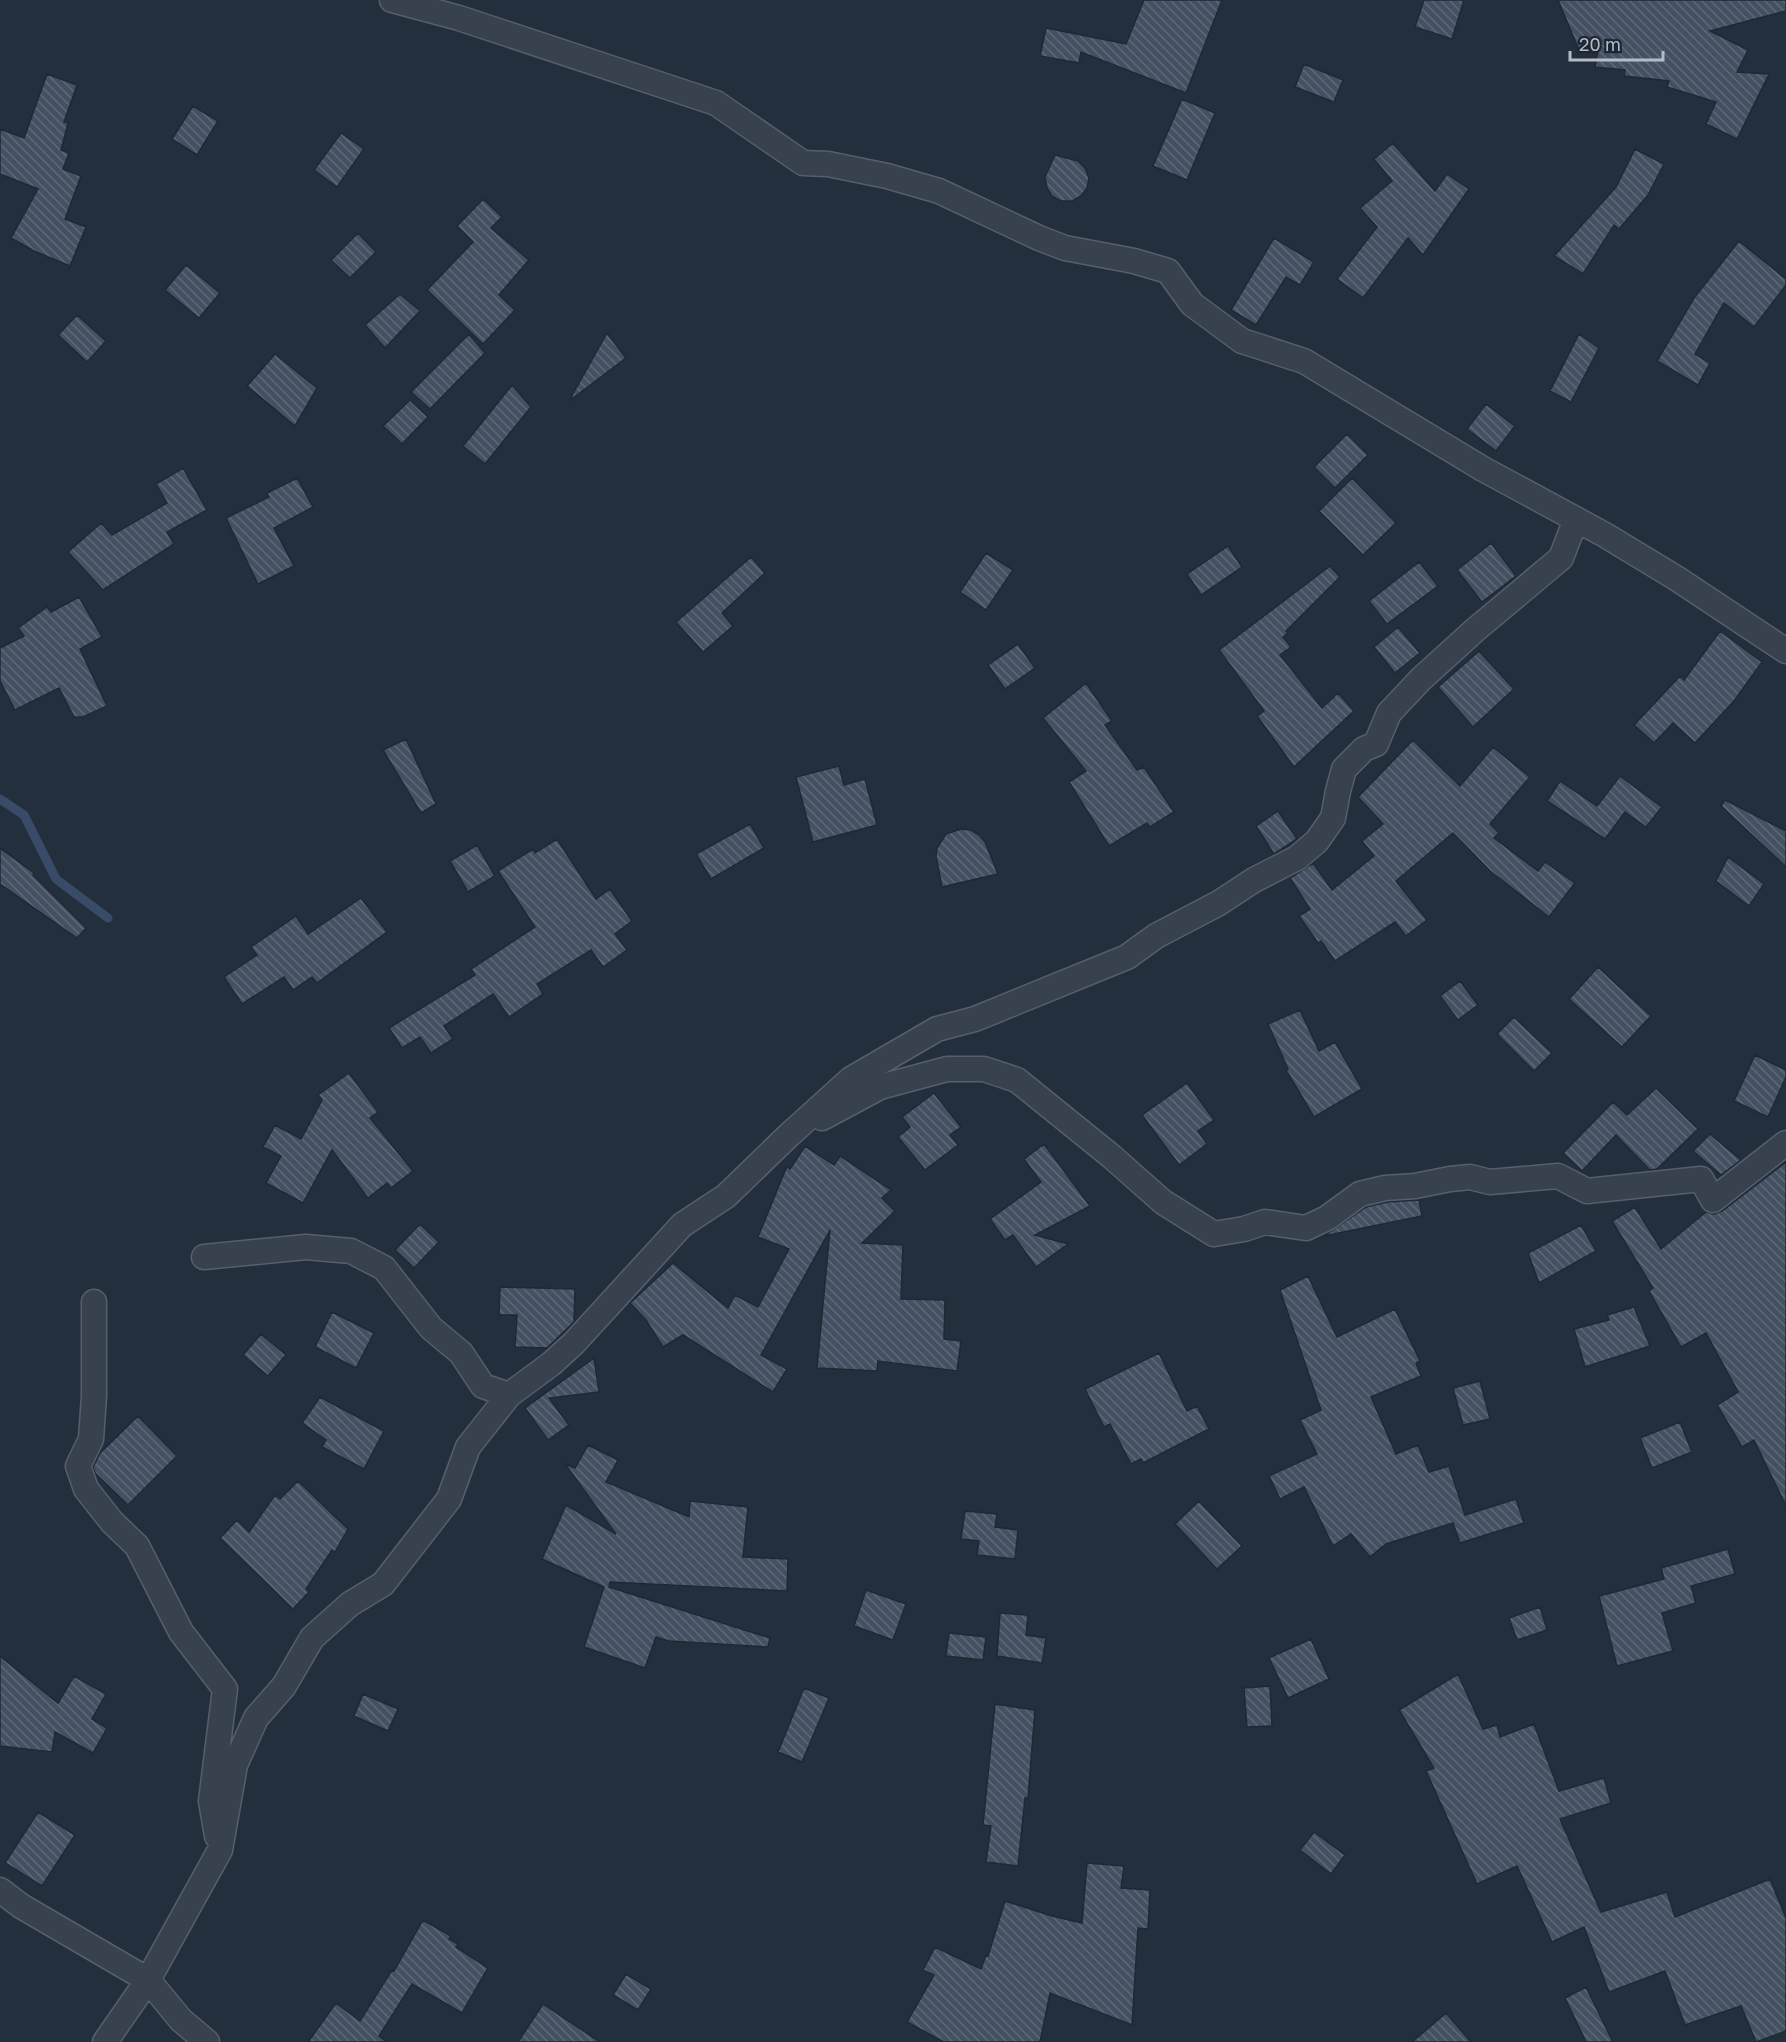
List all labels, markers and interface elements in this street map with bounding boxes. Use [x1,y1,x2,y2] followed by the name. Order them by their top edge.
[1570,24,1663,62] scale bar
[1579,33,1621,55] text: 20 m

